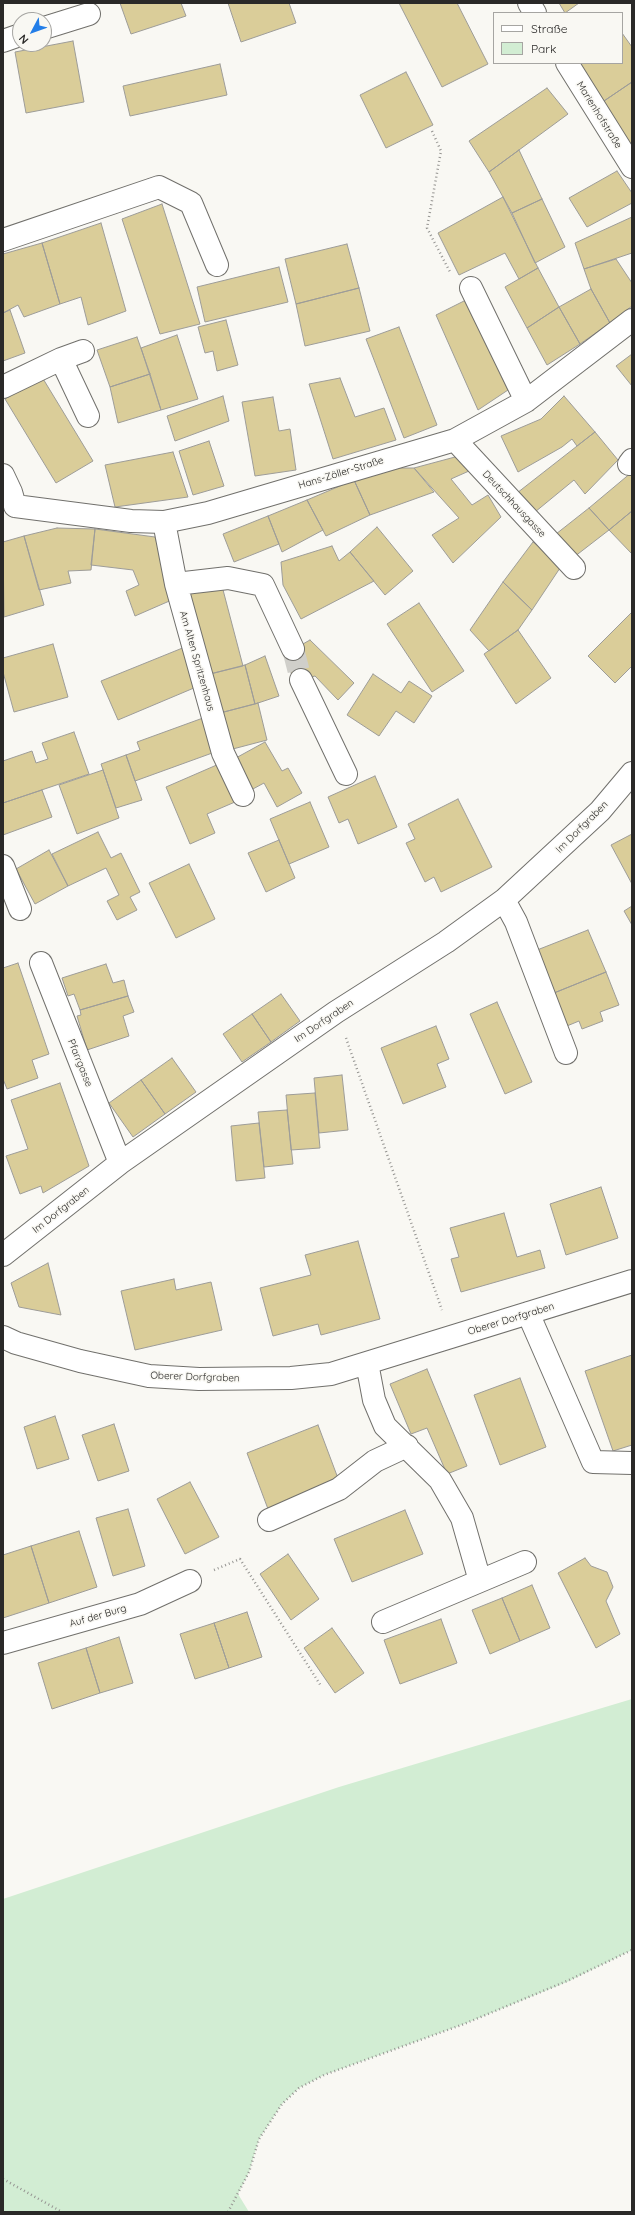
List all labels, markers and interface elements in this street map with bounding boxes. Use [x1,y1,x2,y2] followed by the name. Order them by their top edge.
[12,12,52,52] north arrow
[493,12,623,64] legend
[531,21,568,36] text: Straße
[16,32,32,47] text: N
[531,41,556,56] text: Park
[574,79,624,151] street label: Marienhofstraße
[297,454,385,492] street label: Hans-Zöller-Straße
[480,468,548,540] street label: Deutschhausgasse
[177,609,217,713] street label: Am Alten Spritzenhaus
[553,798,611,856] street label: Im Dorfgraben
[292,997,356,1045] street label: Im Dorfgraben
[65,1037,95,1089] street label: Pfarrgasse
[30,1184,92,1236] street label: Im Dorfgraben
[466,1300,556,1338] street label: Oberer Dorfgraben
[150,1369,240,1385] street label: Oberer Dorfgraben
[68,1602,128,1630] street label: Auf der Burg

